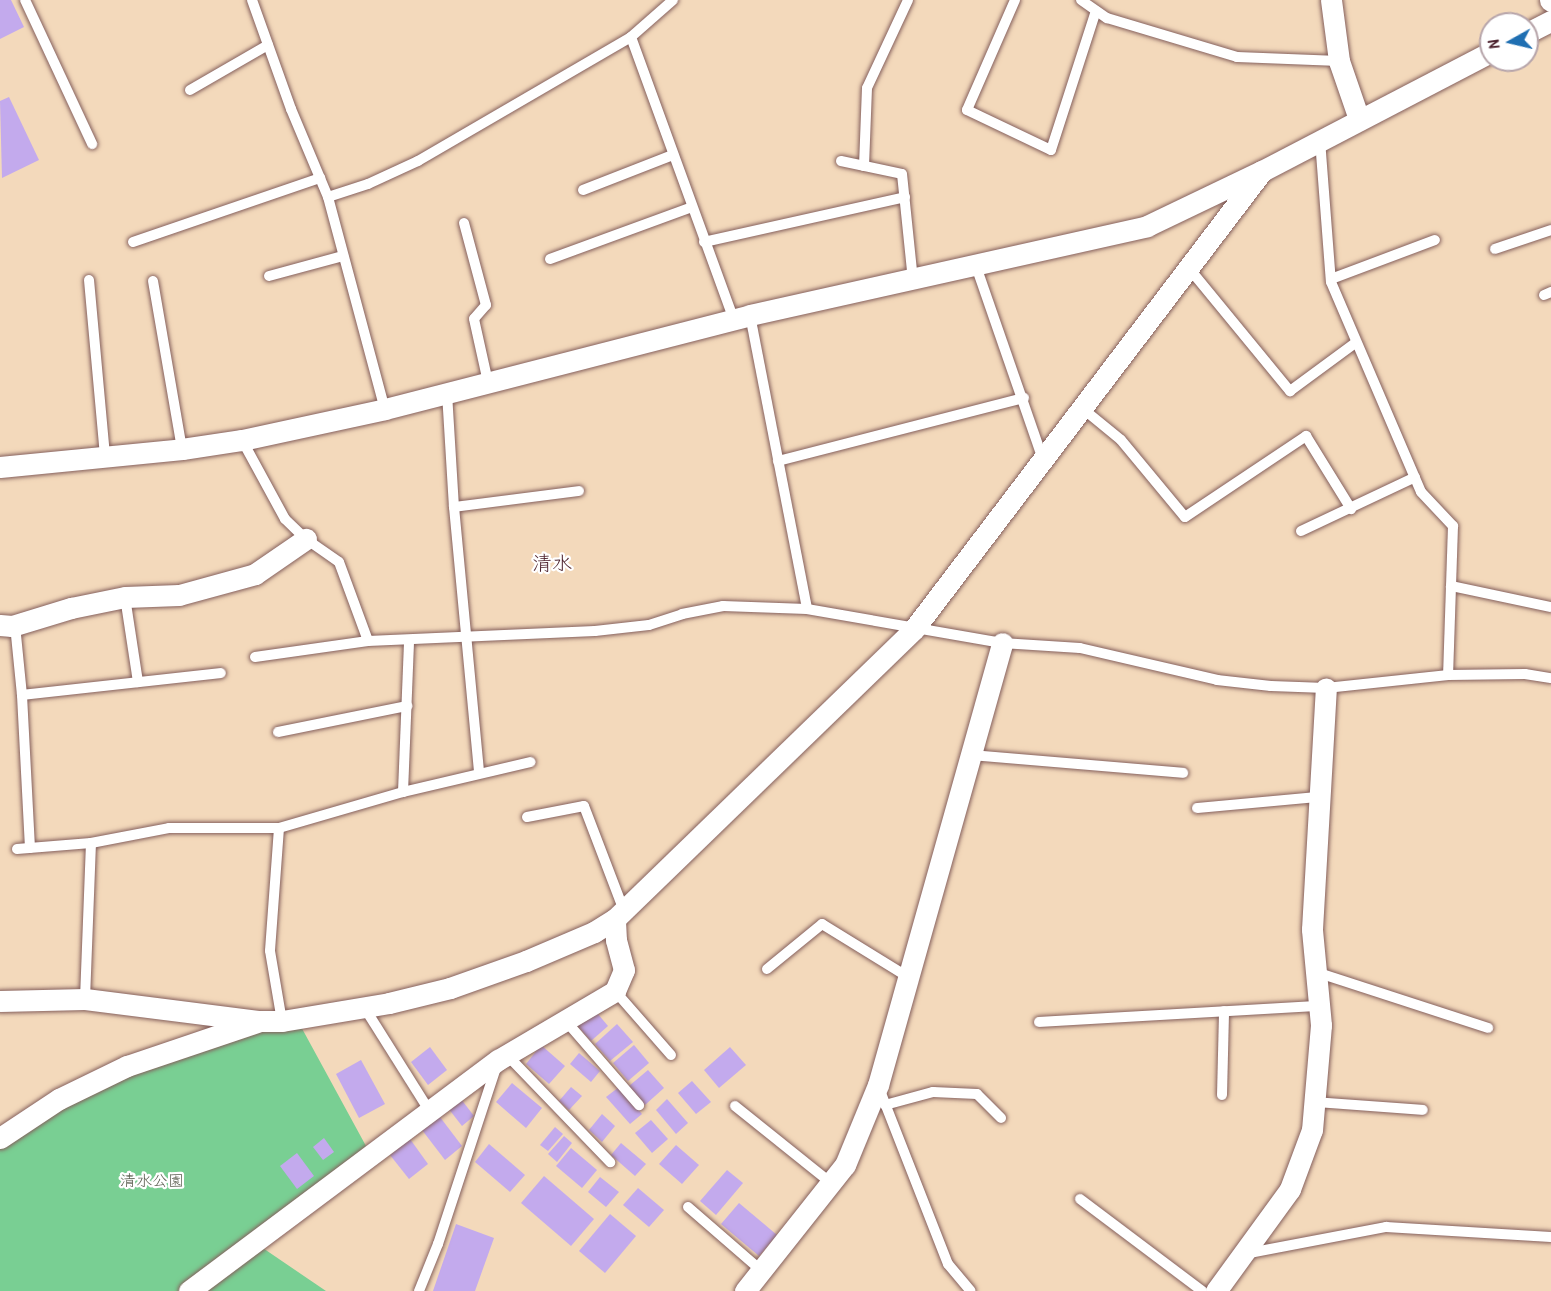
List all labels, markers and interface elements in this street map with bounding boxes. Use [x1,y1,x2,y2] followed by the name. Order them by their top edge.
[1479,12,1539,72] north arrow
[1482,38,1505,50] text: N
[532,550,572,574] district label: 清水
[120,1170,184,1190] park label: 清水公園

